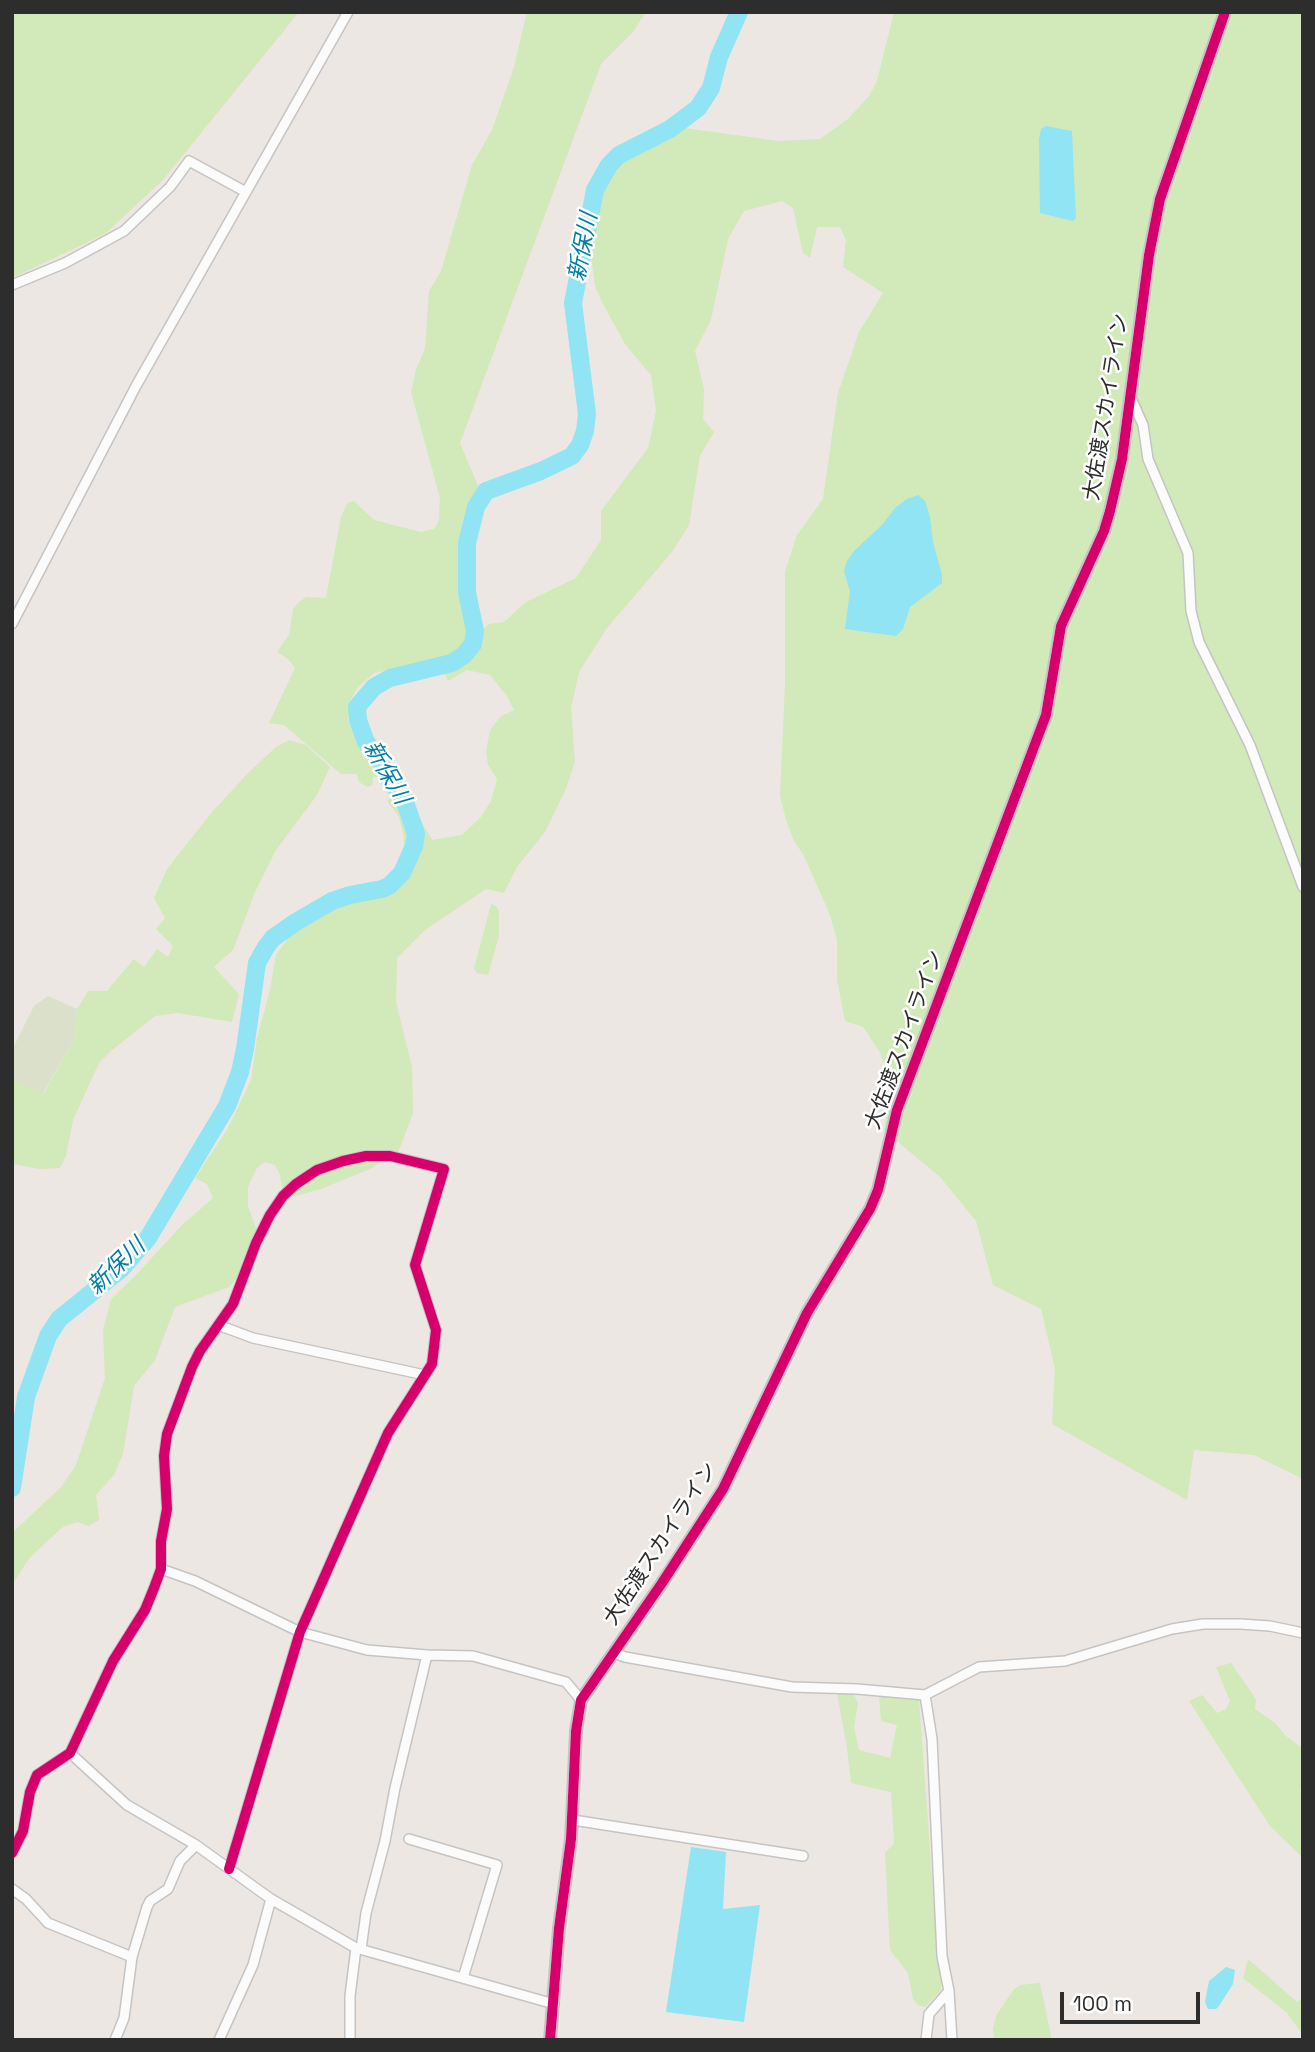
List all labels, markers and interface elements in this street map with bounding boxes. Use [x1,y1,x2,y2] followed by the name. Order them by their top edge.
[564,211,604,283] water label: 新保川
[1080,312,1134,502] street label: 大佐渡スカイライン
[357,736,415,810] water label: 新保川
[861,947,949,1133] street label: 大佐渡スカイライン
[83,1233,151,1301] water label: 新保川
[599,1458,723,1630] street label: 大佐渡スカイライン
[1063,1979,1203,2023] scale bar
[1073,1990,1132,2017] text: 100 m

